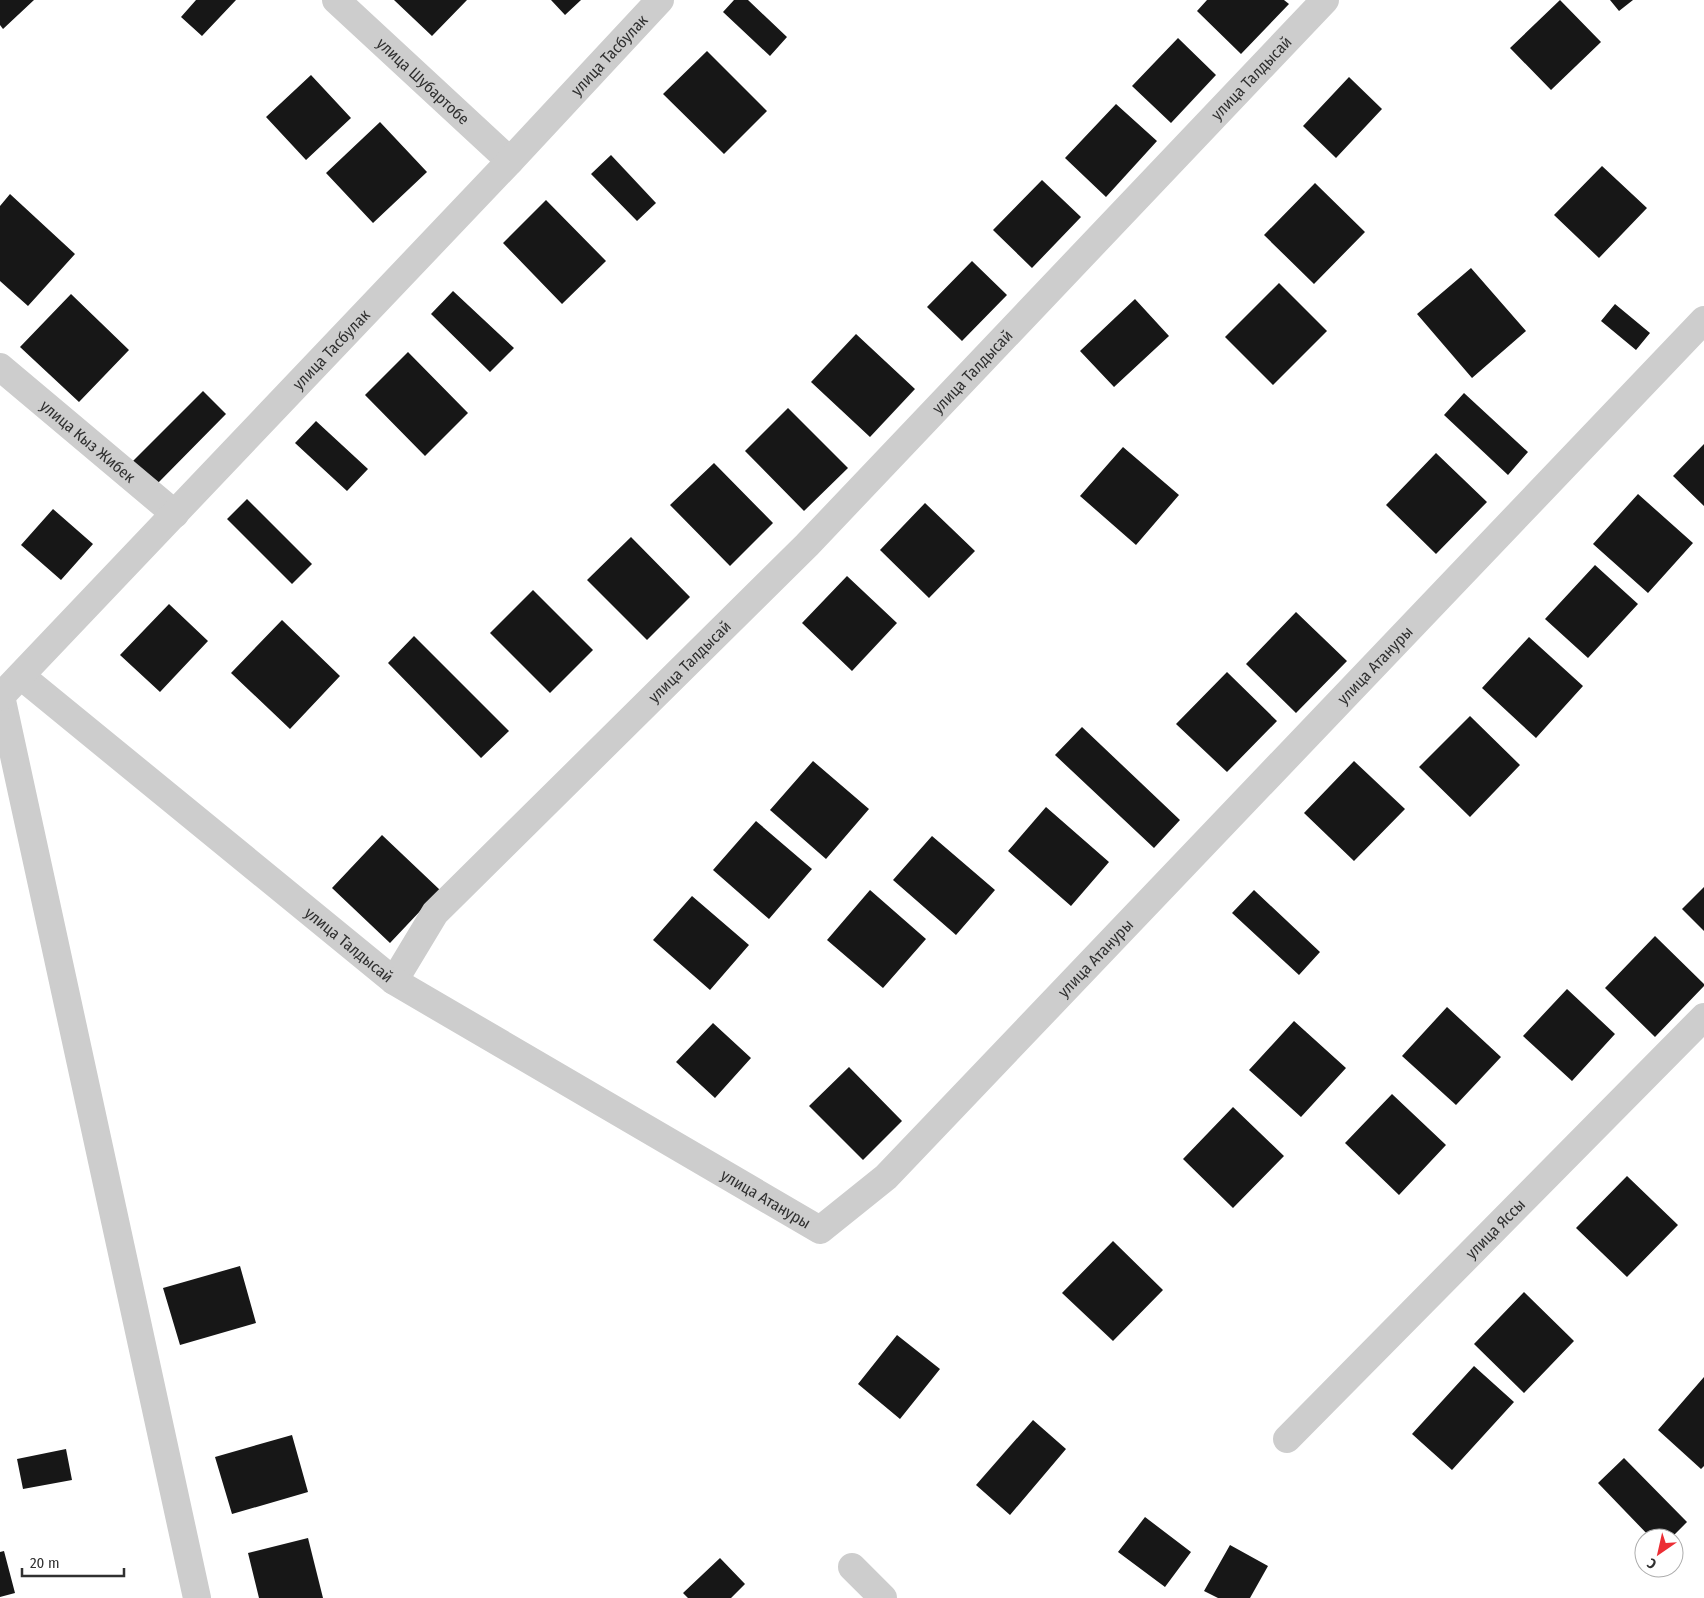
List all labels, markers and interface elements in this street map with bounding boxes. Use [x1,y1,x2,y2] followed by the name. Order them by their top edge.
[567,10,652,99] street label: улица Тасбулак
[1207,32,1295,124] street label: улица Талдысай
[373,33,474,128] street label: улица Шубартобе
[288,305,374,393] street label: улица Тасбулак
[928,326,1016,417] street label: улица Талдысай
[37,396,140,487] street label: улица Кыз Жибек
[644,617,735,706] street label: улица Талдысай
[1333,622,1416,708] street label: улица Атануры
[301,903,397,986] street label: улица Талдысай
[1053,915,1137,1001] street label: улица Атануры
[718,1165,814,1232] street label: улица Атануры
[1461,1194,1529,1262] street label: улица Яссы
[1634,1528,1684,1578] north arrow
[22,1546,125,1578] scale bar
[30,1554,60,1572] text: 20 m
[1644,1554,1660,1572] text: С

